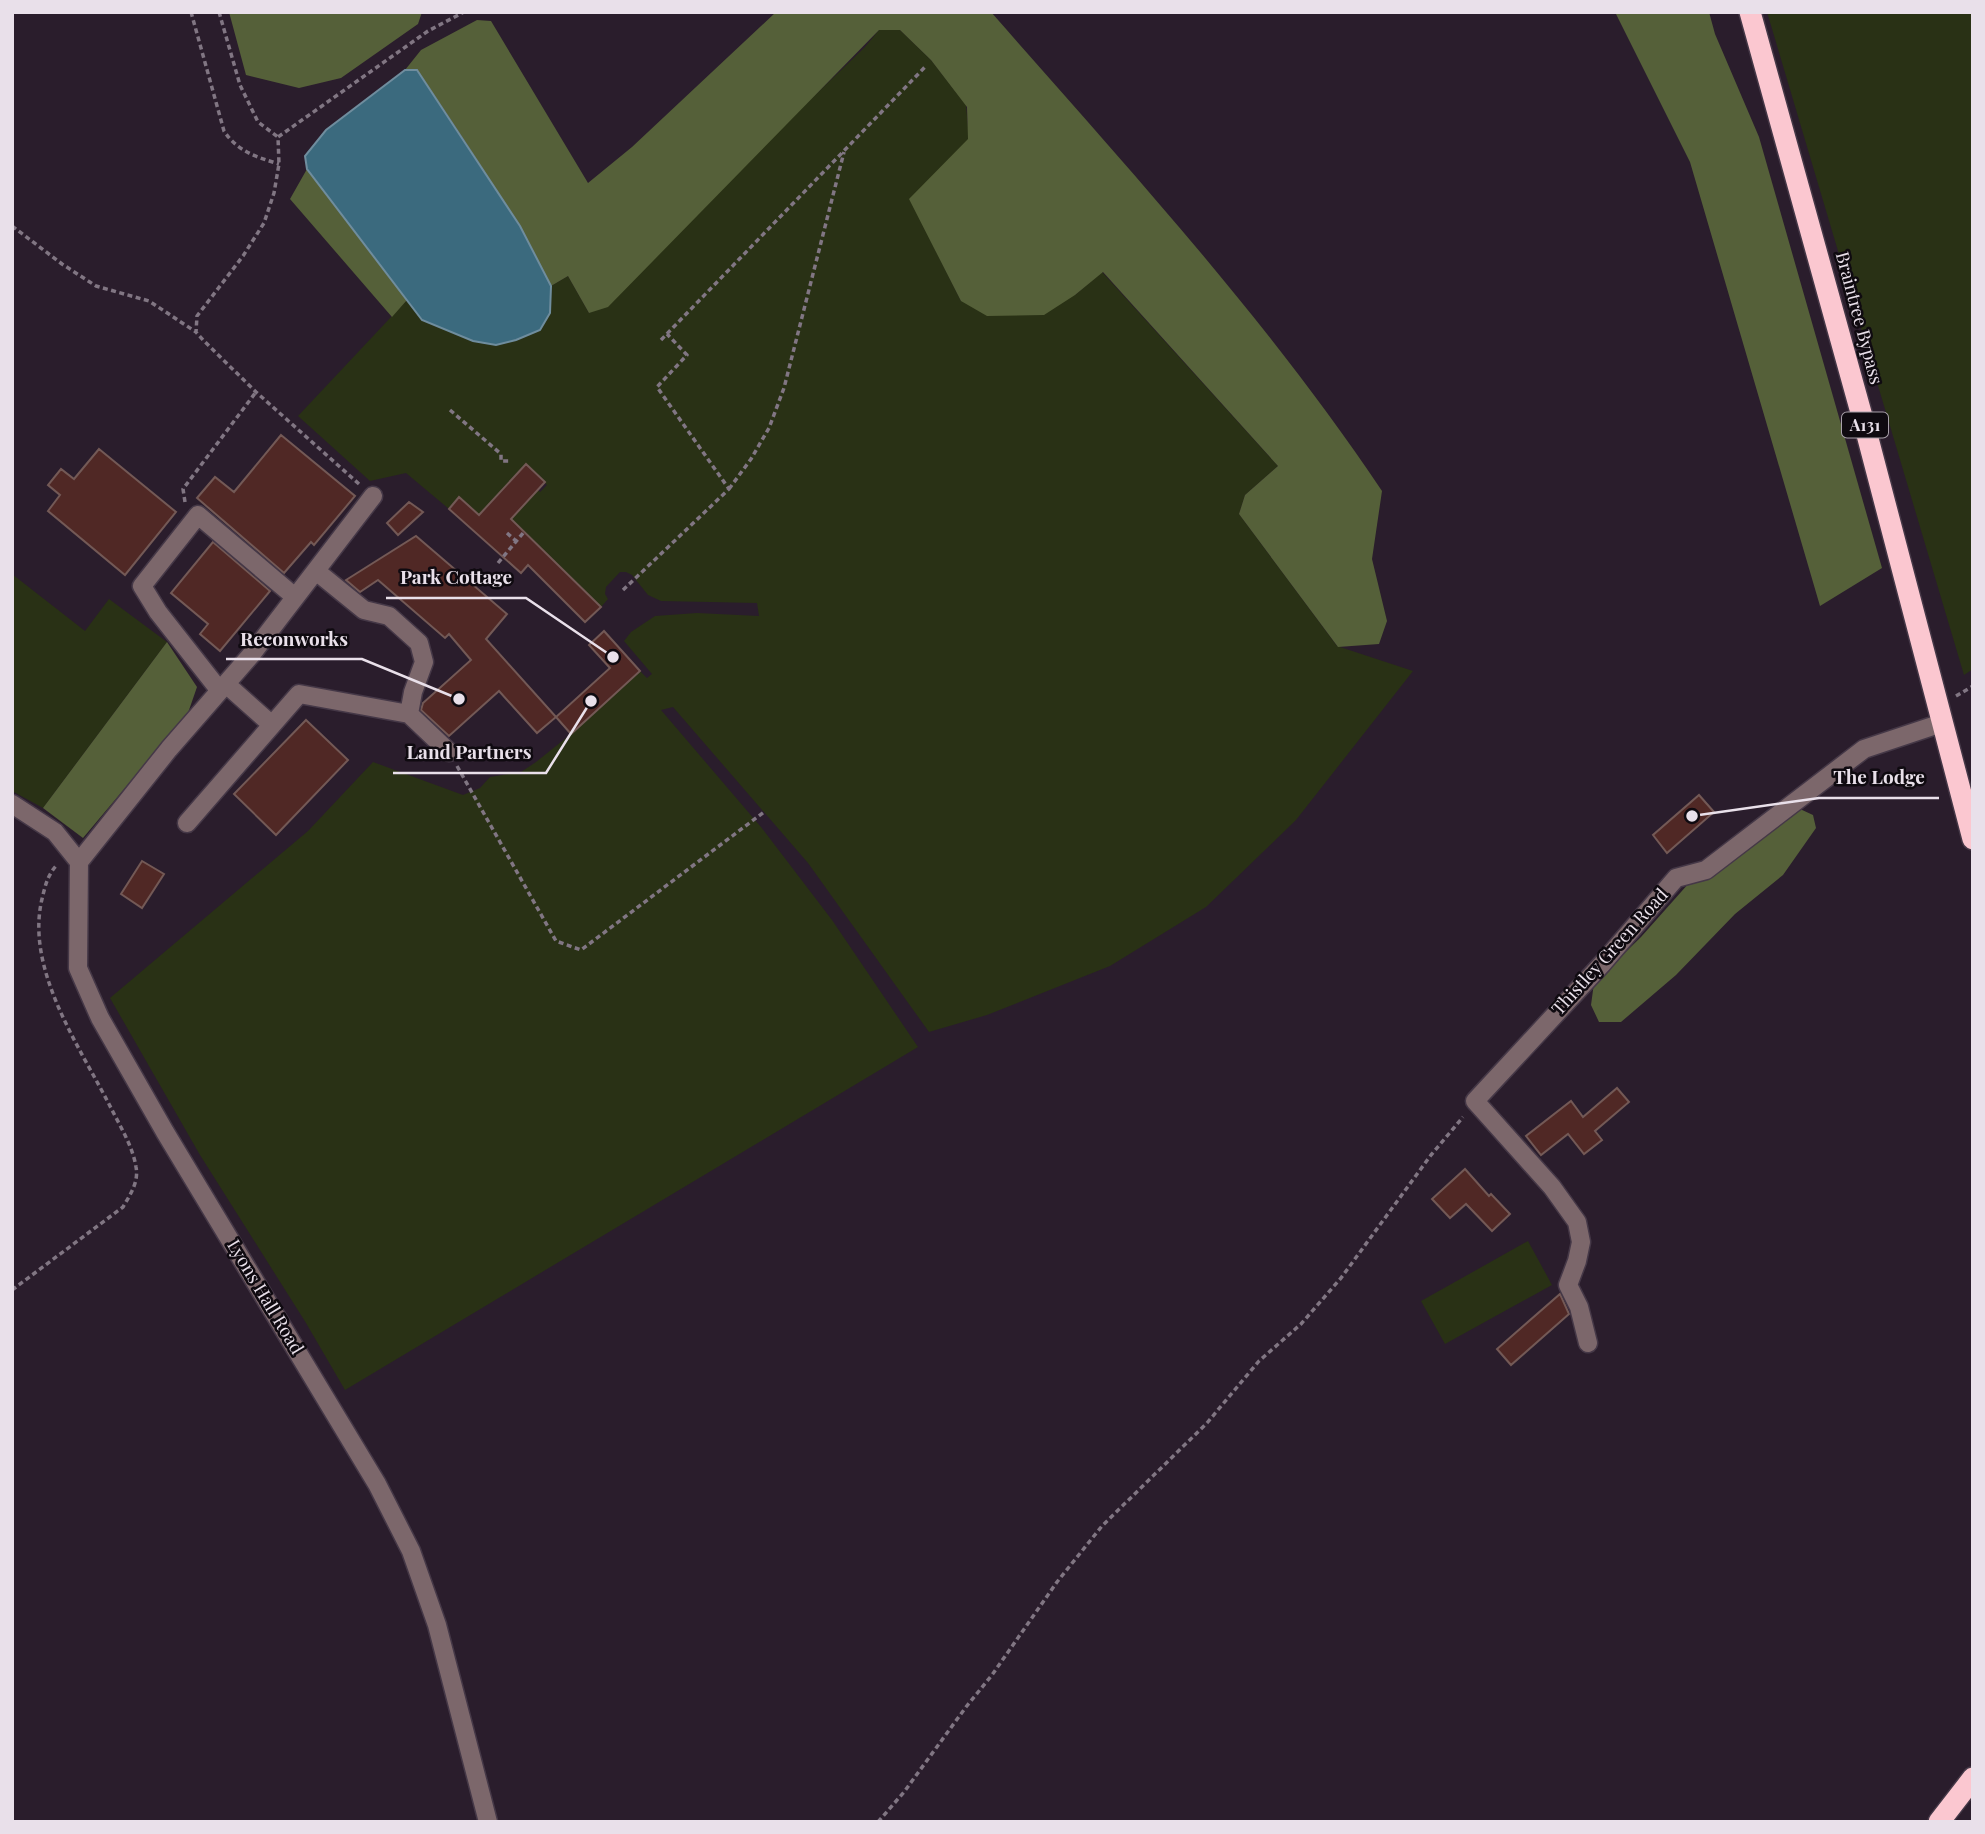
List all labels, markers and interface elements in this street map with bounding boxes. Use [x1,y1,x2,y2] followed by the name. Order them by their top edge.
[1831,249,1889,387] street label: Braintree Bypass
[1842,412,1888,438] road number: A131
[386,558,526,598] callout: Park Cottage
[400,563,512,589] text: Park Cottage
[226,619,362,659] callout: Reconworks
[240,625,348,651] text: Reconworks
[393,733,546,773] callout: Land Partners
[406,738,532,764] text: Land Partners
[1819,758,1939,798] callout: The Lodge
[1833,763,1925,789] text: The Lodge
[1546,882,1673,1020] street label: Thistley Green Road
[222,1235,310,1359] street label: Lyons Hall Road

